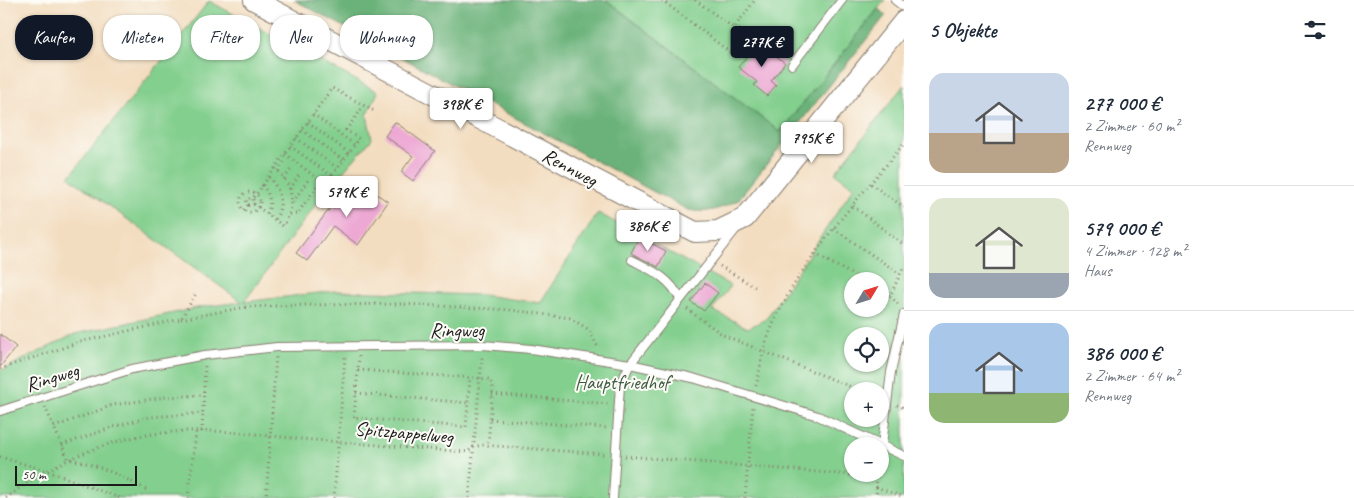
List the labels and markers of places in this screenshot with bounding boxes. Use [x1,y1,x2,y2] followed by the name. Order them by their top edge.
[721,26,803,68] pin: 277K €
[420,88,502,130] pin: 398K €
[771,121,853,164] pin: 795K €
[306,176,388,218] pin: 579K €
[607,210,689,252] pin: 386K €

